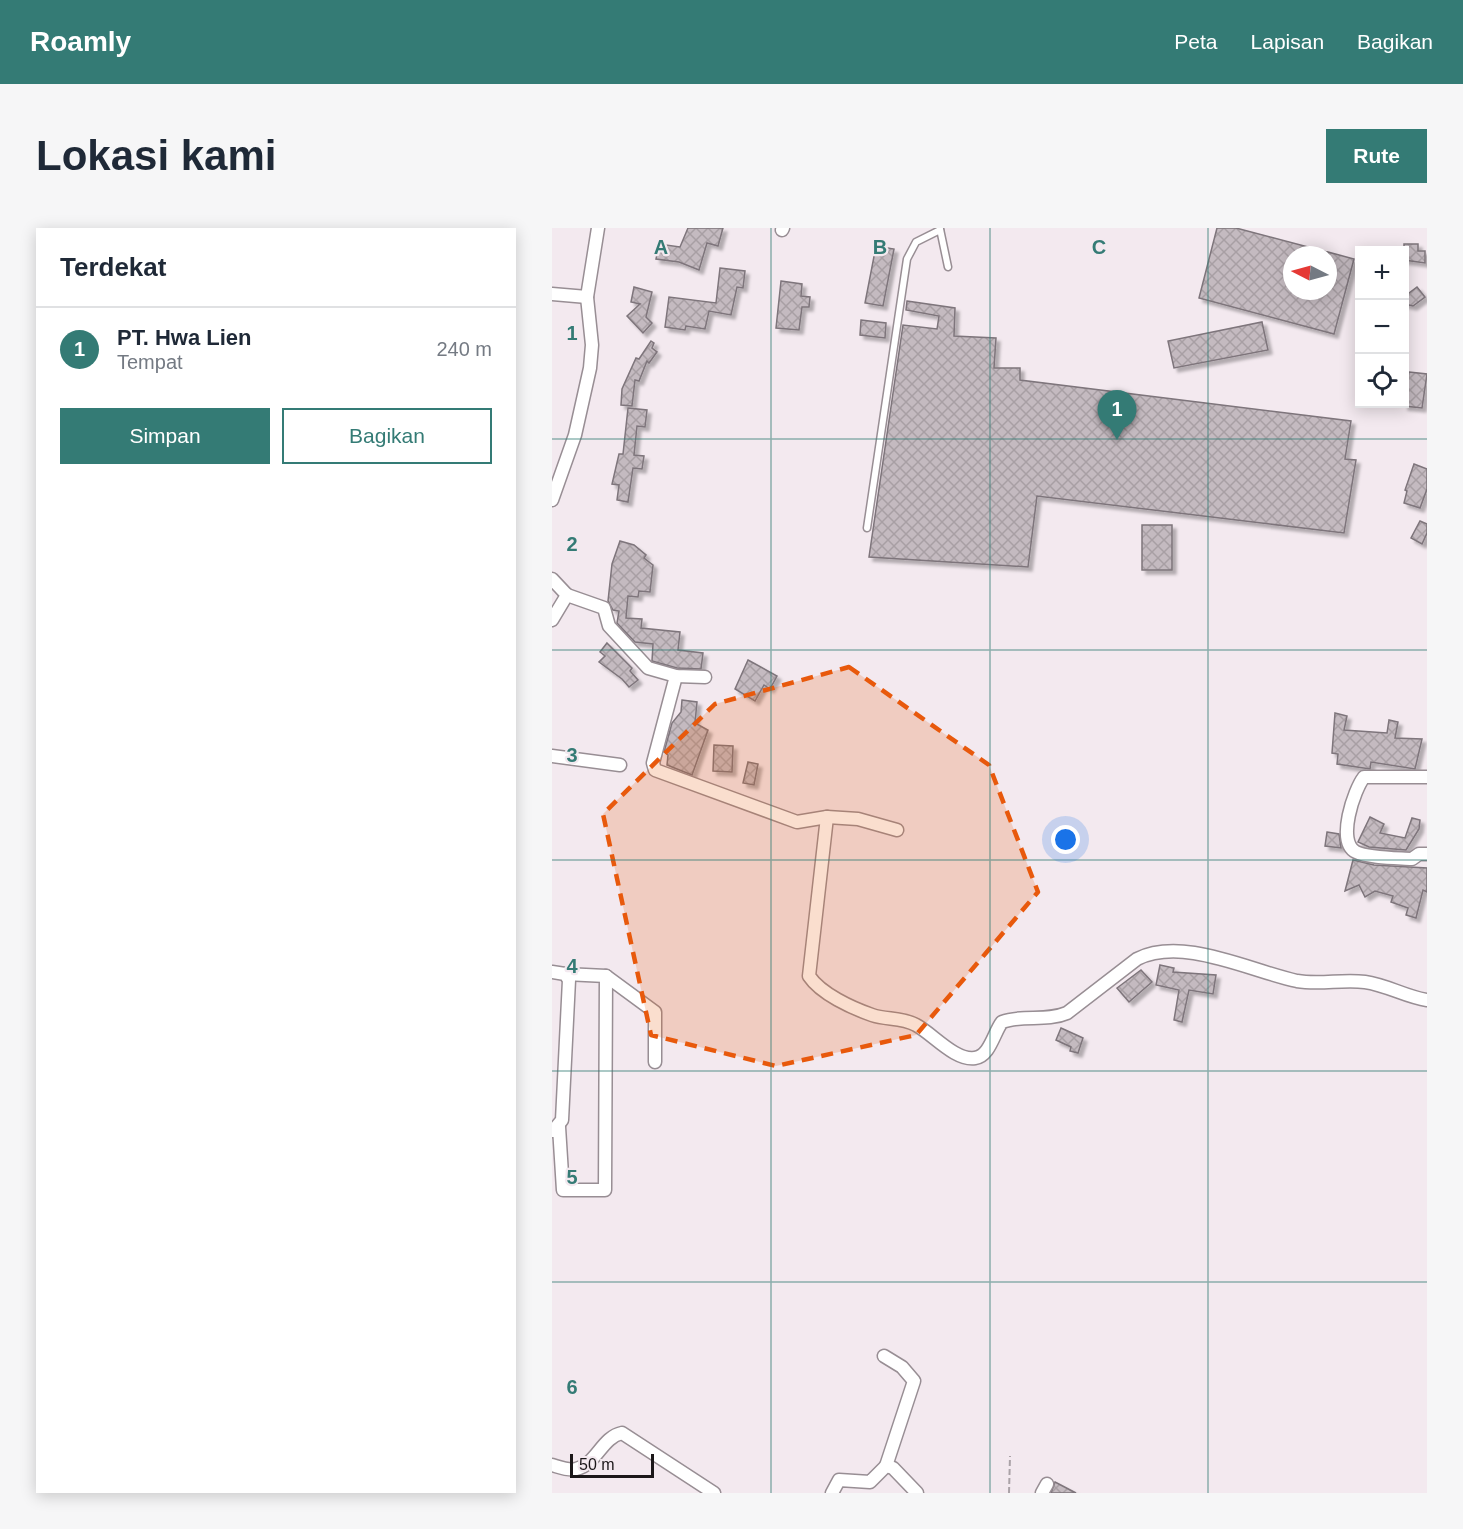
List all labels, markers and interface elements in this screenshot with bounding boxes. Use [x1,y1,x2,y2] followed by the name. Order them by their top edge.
[30,26,131,57] text: Roamly
[1174,30,1218,53] text: Peta
[1251,30,1324,53] text: Lapisan
[1357,30,1433,53] text: Bagikan
[1326,129,1427,183] button: Rute
[36,132,276,179] text: Lokasi kami
[654,236,668,258] text: A
[873,236,887,258] text: B
[1092,236,1106,258] text: C
[1283,246,1337,300] north arrow
[1355,246,1409,408] map controls
[1355,246,1409,300] button: +
[60,252,166,282] text: Terdekat
[1355,300,1409,354] button: −
[566,322,578,344] text: 1
[117,325,251,350] text: PT. Hwa Lien
[74,338,85,360] text: 1
[436,338,492,360] text: 240 m
[117,351,183,373] text: Tempat
[1355,354,1409,408] button: locate
[1098,390,1136,440] pin: 1
[60,408,270,464] button: Simpan
[282,408,492,464] button: Bagikan
[566,533,578,555] text: 2
[566,744,578,766] text: 3
[1051,825,1080,854] your location
[566,955,578,977] text: 4
[566,1166,578,1188] text: 5
[566,1376,578,1398] text: 6
[570,1451,654,1478] scale bar
[579,1456,615,1473] text: 50 m

